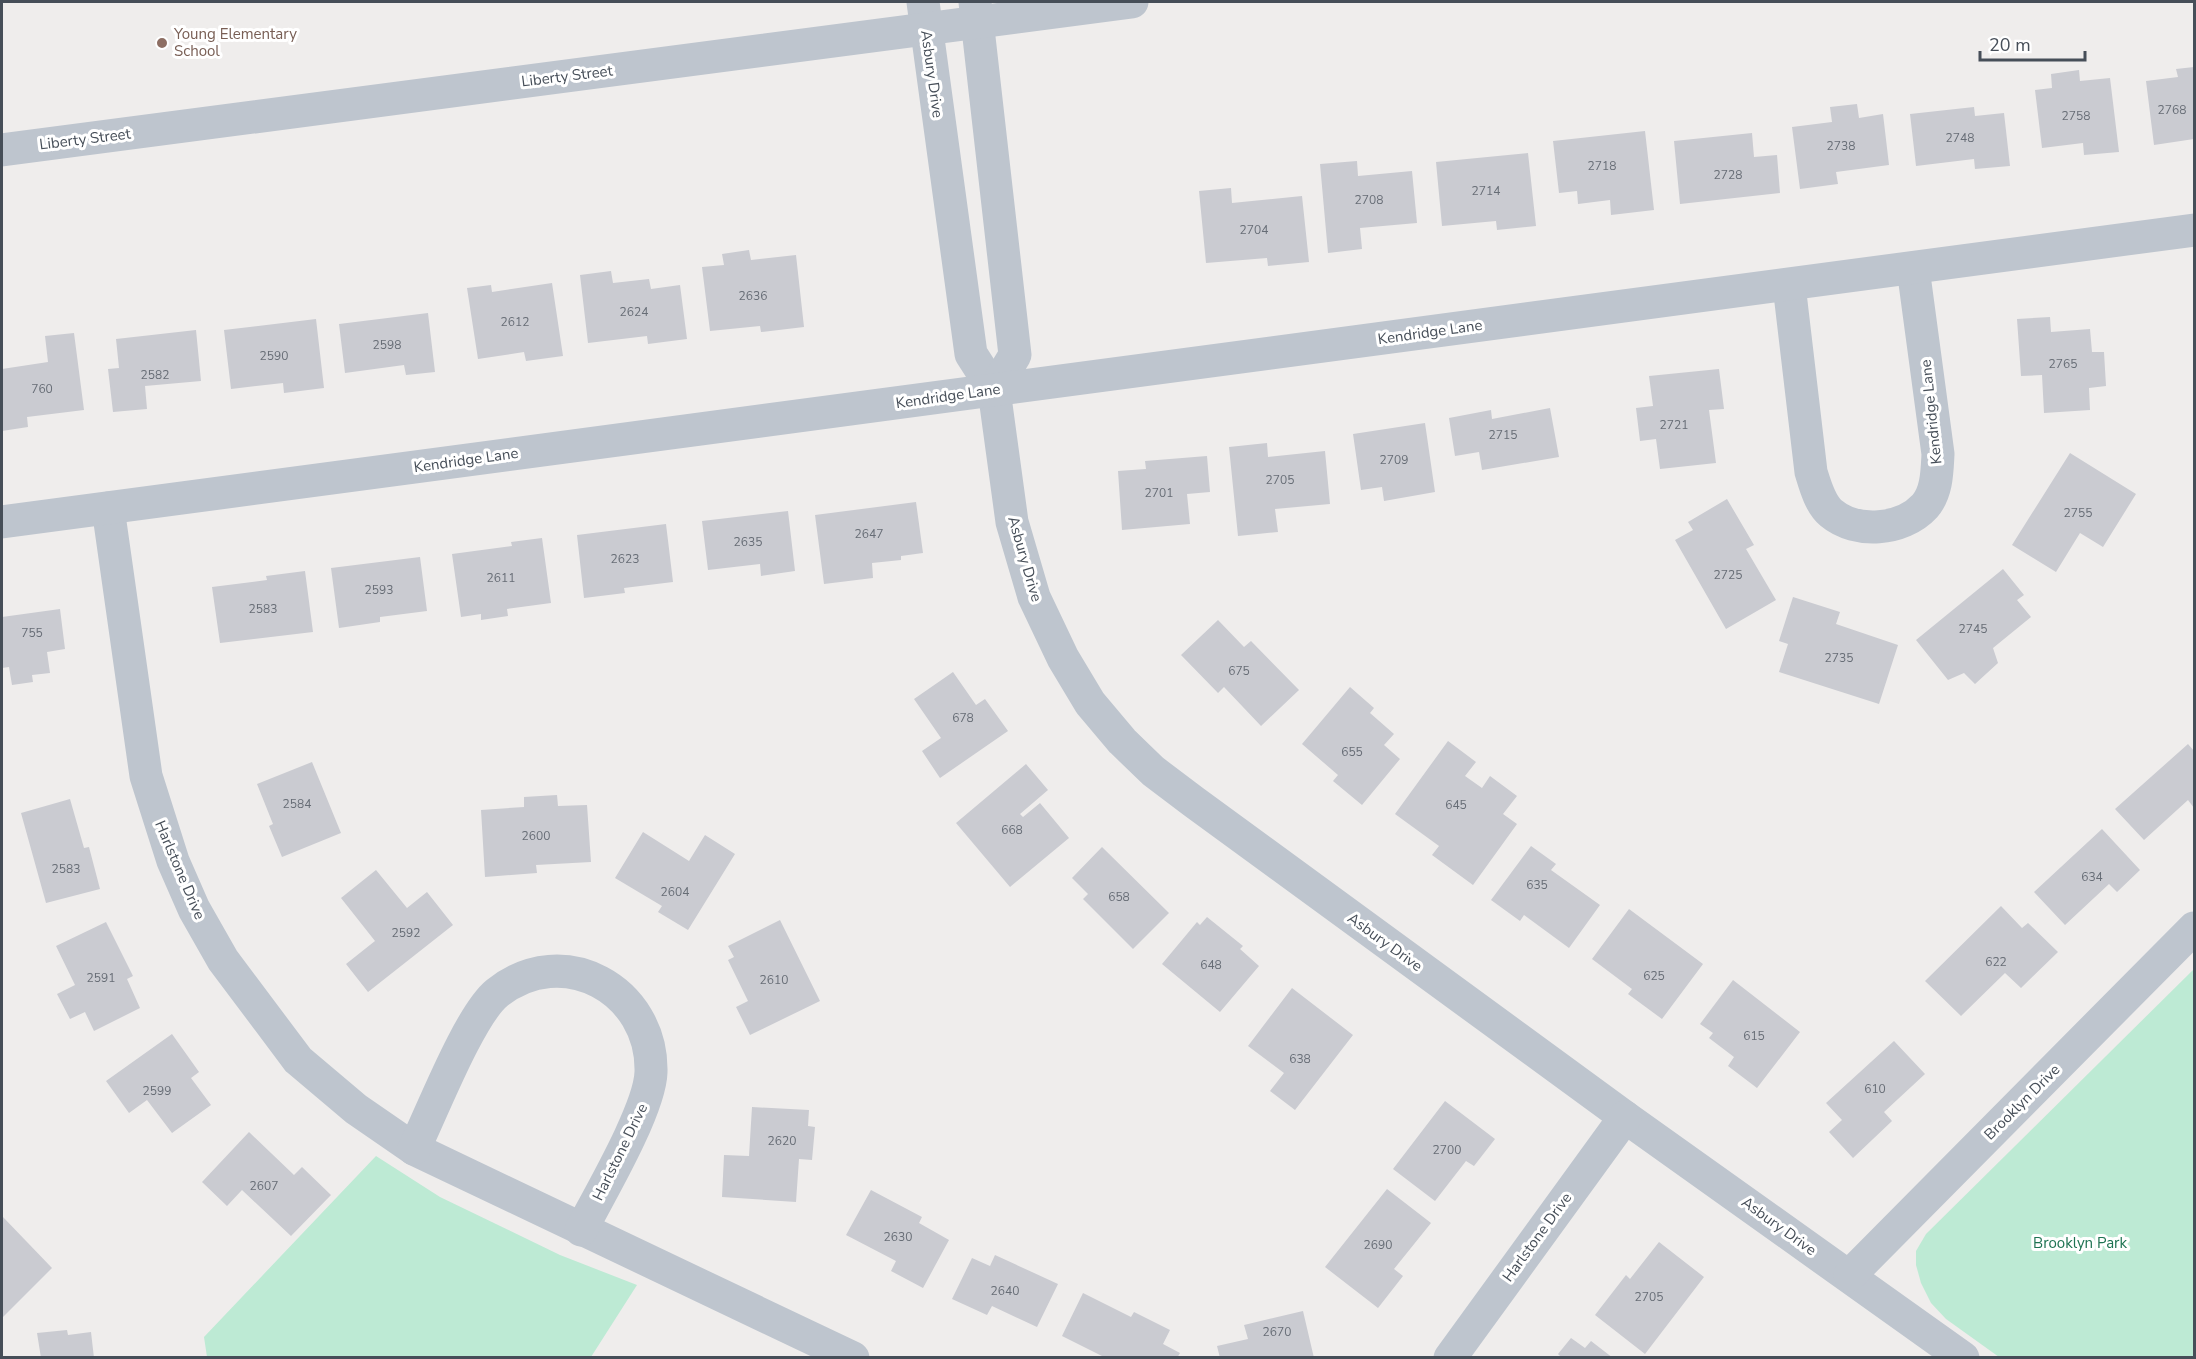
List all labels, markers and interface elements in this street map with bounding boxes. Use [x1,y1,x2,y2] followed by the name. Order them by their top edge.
[173,24,297,61] place label: Young Elementary School
[1980,24,2085,62] scale bar
[916,29,948,119] street label: Asbury Drive
[1989,33,2031,57] text: 20 m
[155,36,169,50] marker: Young Elementary School
[520,60,615,92] street label: Liberty Street
[2158,102,2186,118] house number: 2768
[2062,108,2090,124] house number: 2758
[38,123,133,155] street label: Liberty Street
[1946,130,1974,146] house number: 2748
[1827,138,1855,154] house number: 2738
[1588,158,1616,174] house number: 2718
[1714,167,1742,183] house number: 2728
[1472,183,1500,199] house number: 2714
[1355,192,1383,208] house number: 2708
[1240,222,1268,238] house number: 2704
[739,288,767,304] house number: 2636
[620,304,648,320] house number: 2624
[501,314,529,330] house number: 2612
[1376,315,1484,349] street label: Kendridge Lane
[373,337,401,353] house number: 2598
[260,348,288,364] house number: 2590
[2049,356,2077,372] house number: 2765
[1916,359,1946,465] street label: Kendridge Lane
[141,367,169,383] house number: 2582
[894,379,1002,413] street label: Kendridge Lane
[31,381,53,397] house number: 760
[1660,417,1688,433] house number: 2721
[1489,427,1517,443] house number: 2715
[412,443,520,477] street label: Kendridge Lane
[1380,452,1408,468] house number: 2709
[1266,472,1294,488] house number: 2705
[1145,485,1173,501] house number: 2701
[2064,505,2092,521] house number: 2755
[1003,514,1047,604] street label: Asbury Drive
[855,526,883,542] house number: 2647
[734,534,762,550] house number: 2635
[611,551,639,567] house number: 2623
[1714,567,1742,583] house number: 2725
[487,570,515,586] house number: 2611
[365,582,393,598] house number: 2593
[249,601,277,617] house number: 2583
[1959,621,1987,637] house number: 2745
[21,625,43,641] house number: 755
[1825,650,1853,666] house number: 2735
[1228,663,1250,679] house number: 675
[952,710,974,726] house number: 678
[1341,744,1363,760] house number: 655
[283,796,311,812] house number: 2584
[1445,797,1467,813] house number: 645
[150,817,210,923] street label: Harlstone Drive
[1001,822,1023,838] house number: 668
[522,828,550,844] house number: 2600
[52,861,80,877] house number: 2583
[2081,869,2103,885] house number: 634
[1526,877,1548,893] house number: 635
[661,884,689,900] house number: 2604
[1108,889,1130,905] house number: 658
[1343,908,1427,976] street label: Asbury Drive
[392,925,420,941] house number: 2592
[1985,954,2007,970] house number: 622
[1200,957,1222,973] house number: 648
[1643,968,1665,984] house number: 625
[87,970,115,986] house number: 2591
[760,972,788,988] house number: 2610
[1743,1028,1765,1044] house number: 615
[1289,1051,1311,1067] house number: 638
[1980,1060,2064,1144] street label: Brooklyn Drive
[1864,1081,1886,1097] house number: 610
[143,1083,171,1099] house number: 2599
[588,1100,652,1204] street label: Harlstone Drive
[768,1133,796,1149] house number: 2620
[1433,1142,1461,1158] house number: 2700
[250,1178,278,1194] house number: 2607
[1498,1188,1576,1286] street label: Harlstone Drive
[1737,1192,1821,1260] street label: Asbury Drive
[884,1229,912,1245] house number: 2630
[2033,1233,2127,1253] park label: Brooklyn Park
[1364,1237,1392,1253] house number: 2690
[991,1283,1019,1299] house number: 2640
[1635,1289,1663,1305] house number: 2705
[1263,1324,1291,1340] house number: 2670

